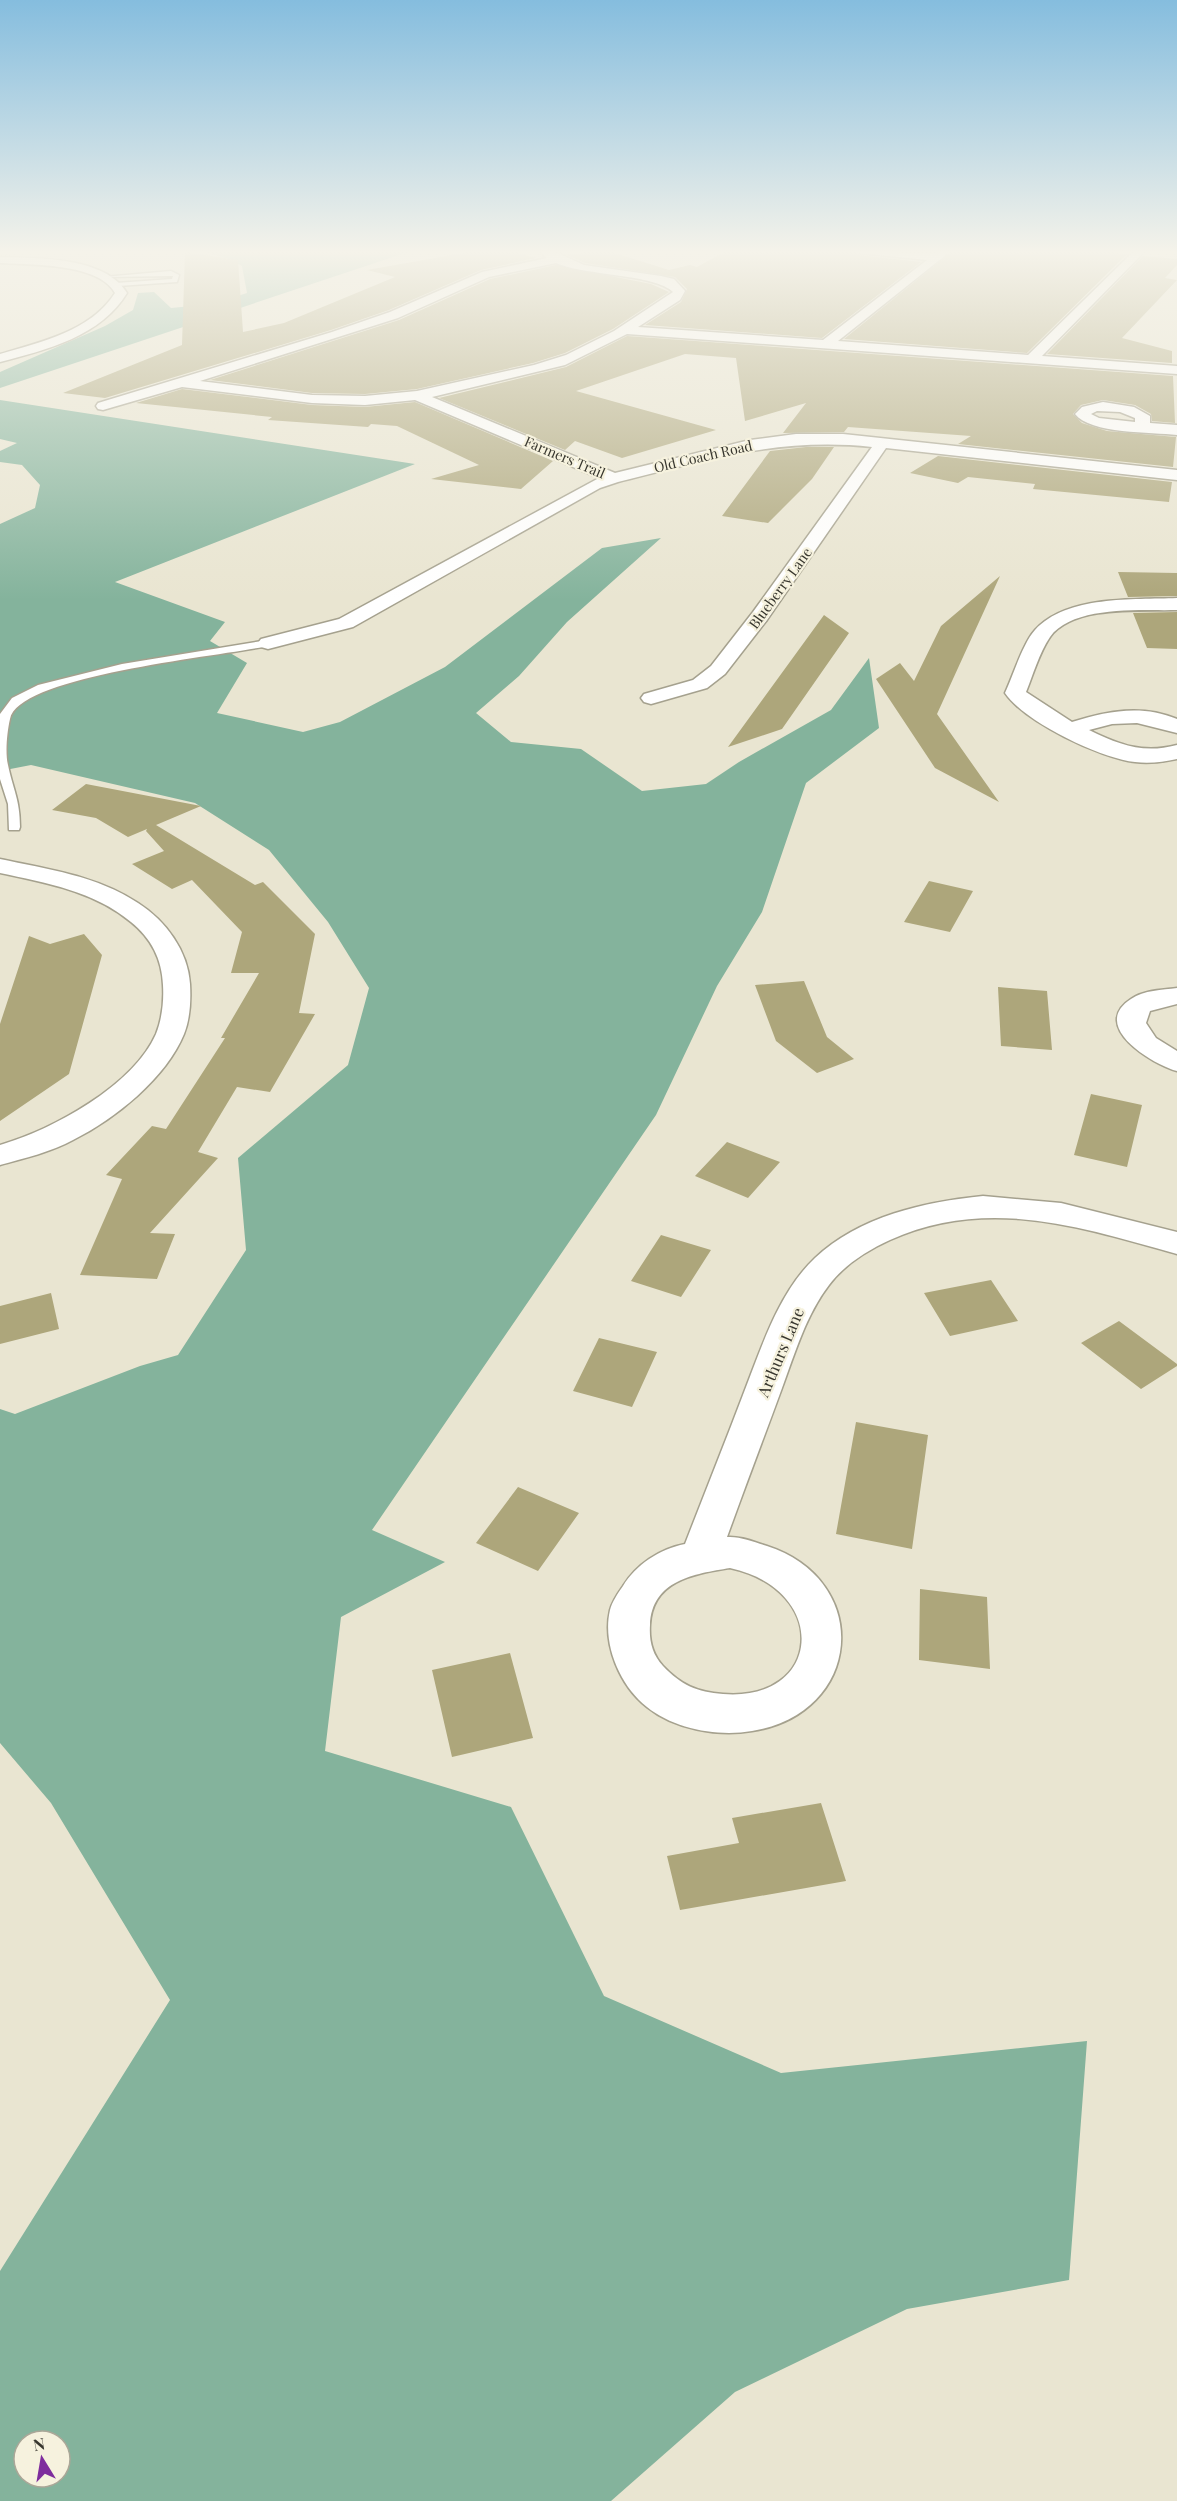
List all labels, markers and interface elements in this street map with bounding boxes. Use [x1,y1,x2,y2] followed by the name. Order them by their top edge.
[522,431,608,483] street label: Farmers Trail
[652,435,754,477] street label: Old Coach Road
[744,544,816,632] street label: Blueberry Lane
[751,1304,808,1401] street label: Arthurs Lane
[12,2429,72,2489] north arrow
[31,2432,47,2455] text: N

